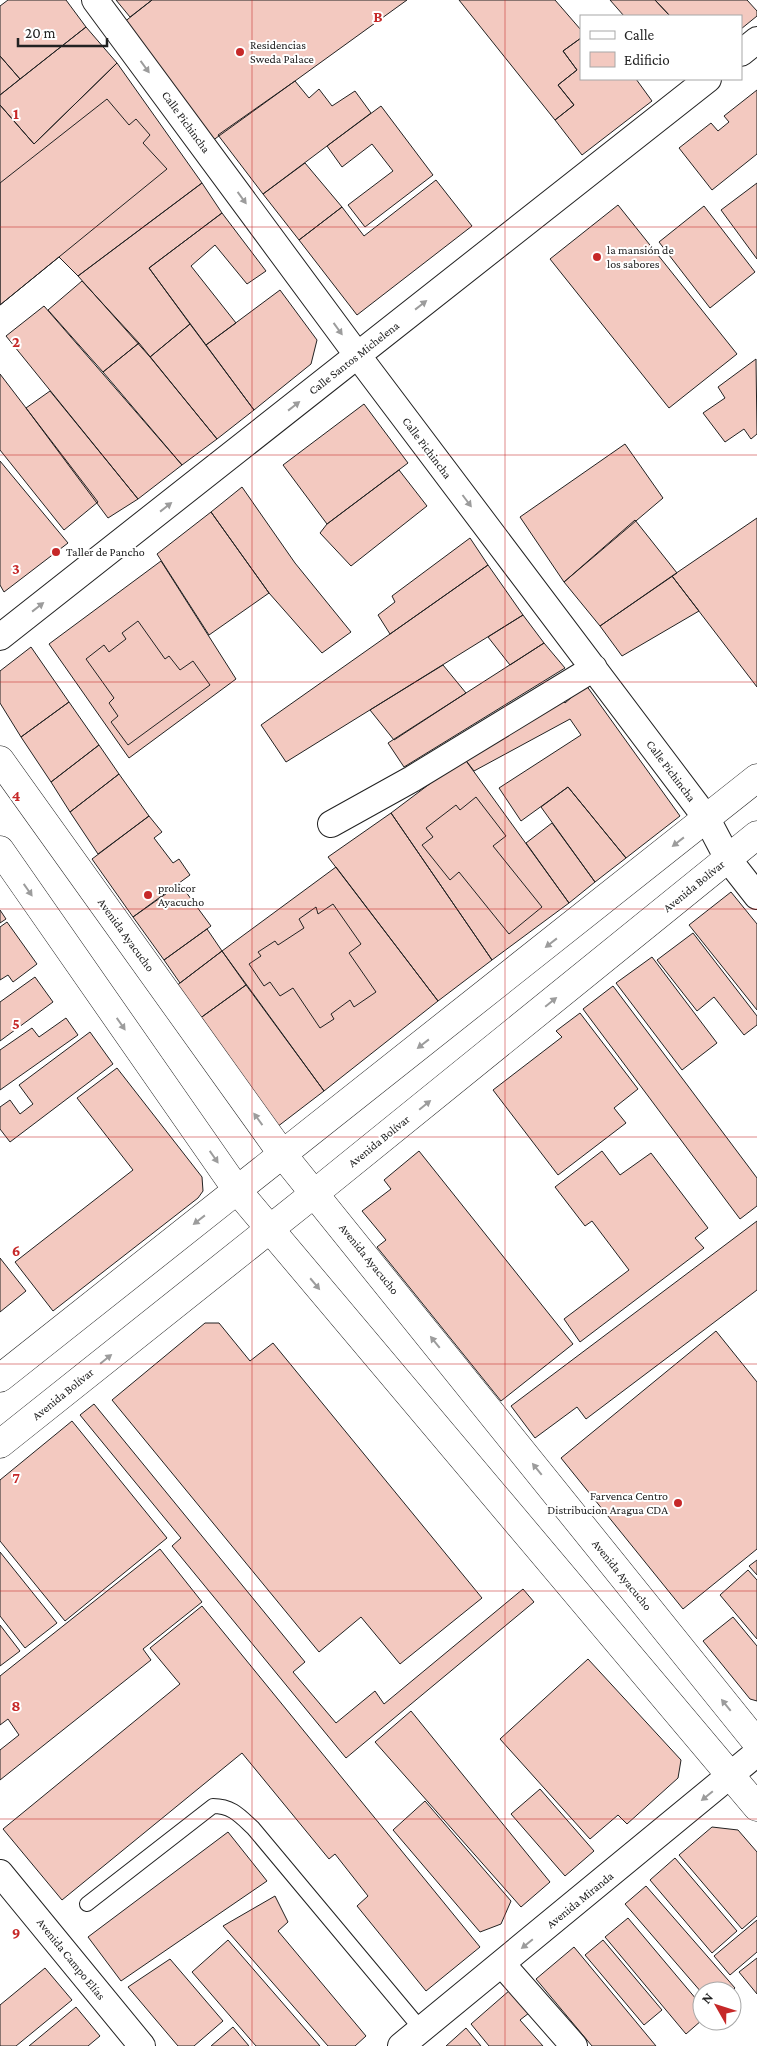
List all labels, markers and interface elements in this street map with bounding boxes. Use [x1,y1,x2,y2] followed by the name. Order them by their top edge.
[373,8,383,25] text: B
[18,15,106,47] scale bar
[580,15,742,80] legend
[25,25,56,41] text: 20 m
[624,27,655,43] text: Calle
[250,38,314,66] place label: Residencias Sweda Palace
[234,46,246,58] marker: Residencias Sweda Palace
[624,52,670,68] text: Edificio
[140,60,150,74] one-way arrow
[159,88,214,156] street label: Calle Pichincha
[13,105,19,122] text: 1
[236,191,247,204] one-way arrow
[607,243,674,271] place label: la mansión de los sabores
[591,251,603,263] marker: la mansión de los sabores
[414,300,427,311] one-way arrow
[306,318,402,398] street label: Calle Santos Michelena
[333,322,343,336] one-way arrow
[12,333,20,350] text: 2
[287,401,300,411] one-way arrow
[399,414,455,482] street label: Calle Pichincha
[462,494,473,507] one-way arrow
[159,501,172,512] one-way arrow
[66,545,145,559] place label: Taller de Pancho
[50,546,62,558] marker: Taller de Pancho
[12,560,20,577] text: 3
[31,602,44,613] one-way arrow
[643,737,699,805] street label: Calle Pichincha
[12,787,21,804] text: 4
[672,836,685,847] one-way arrow
[660,856,728,915] street label: Avenida Bolívar
[158,881,204,909] place label: prolicor Ayacucho
[23,884,33,897] one-way arrow
[142,889,154,901] marker: prolicor Ayacucho
[95,896,157,974] street label: Avenida Ayacucho
[545,937,558,948] one-way arrow
[544,997,557,1008] one-way arrow
[12,1015,20,1032] text: 5
[116,1017,126,1030] one-way arrow
[417,1038,430,1049] one-way arrow
[418,1099,431,1110] one-way arrow
[345,1111,413,1170] street label: Avenida Bolívar
[253,1112,263,1126] one-way arrow
[209,1150,219,1164] one-way arrow
[193,1214,206,1225] one-way arrow
[336,1221,402,1297] street label: Avenida Ayacucho
[12,1242,20,1259] text: 6
[309,1278,320,1291] one-way arrow
[430,1336,441,1349] one-way arrow
[99,1353,112,1364] one-way arrow
[29,1364,97,1423] street label: Avenida Bolívar
[532,1463,543,1476] one-way arrow
[12,1469,20,1486] text: 7
[547,1489,668,1517] place label: Farvenca Centro Distribucion Aragua CDA
[672,1497,684,1509] marker: Farvenca Centro Distribucion Aragua CDA
[589,1537,655,1613] street label: Avenida Ayacucho
[11,1697,21,1714] text: 8
[721,1699,732,1712] one-way arrow
[700,1791,713,1802] one-way arrow
[544,1868,617,1931] street label: Avenida Miranda
[34,1915,108,2003] street label: Avenida Campo Elías
[12,1924,20,1941] text: 9
[521,1938,534,1949] one-way arrow
[692,1981,742,2031] north arrow
[698,1989,716,2007] text: N

